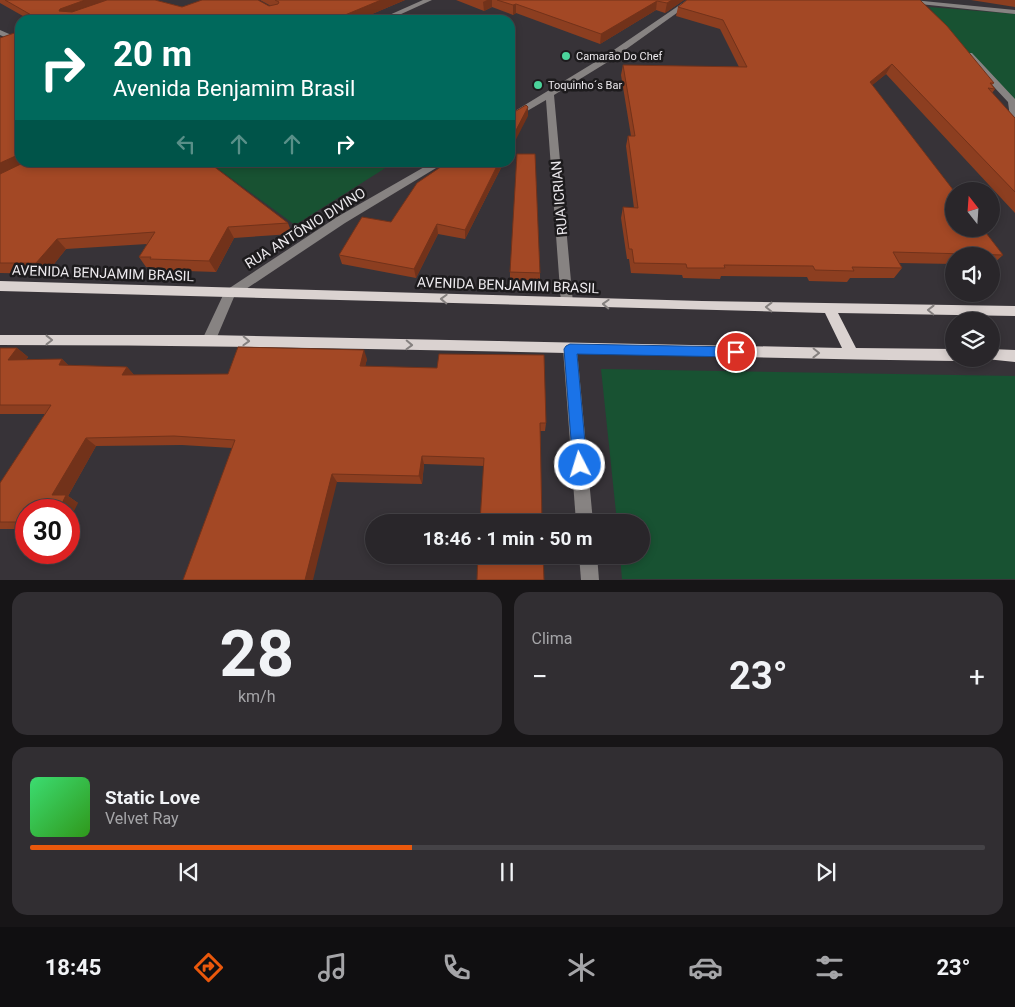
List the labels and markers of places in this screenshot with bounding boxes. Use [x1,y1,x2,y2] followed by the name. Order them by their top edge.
[560,50,572,62] marker: Camarão Do Chef
[576,50,663,63] place label: Camarão Do Chef
[532,79,544,91] marker: Toquinho´s Bar
[548,79,622,92] place label: Toquinho´s Bar
[715,331,757,373] pin

